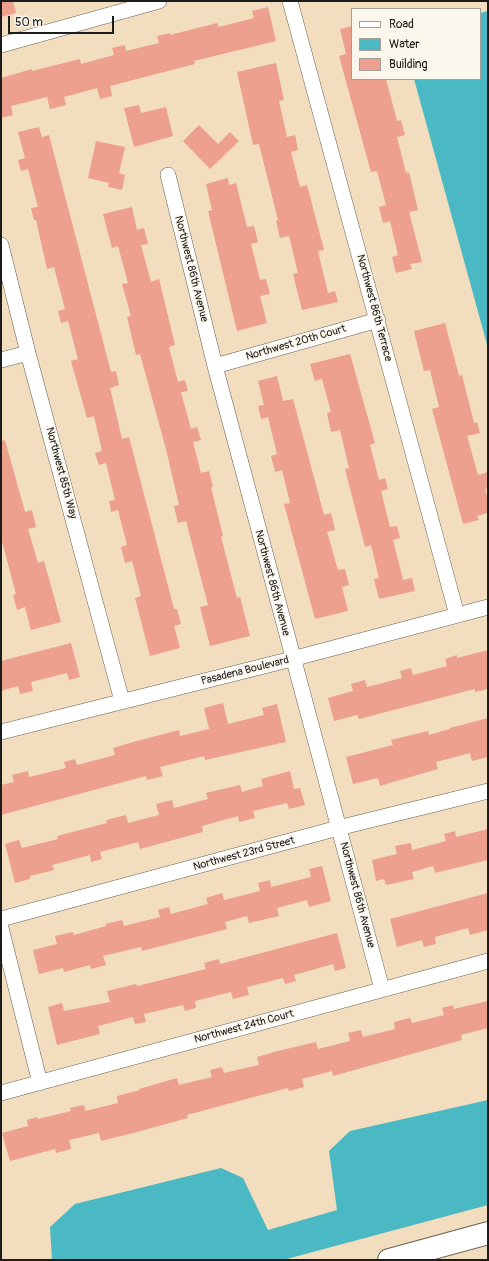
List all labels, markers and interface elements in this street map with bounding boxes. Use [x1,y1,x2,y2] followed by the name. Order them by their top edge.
[10,8,116,34] scale bar
[351,8,481,80] legend
[15,15,43,30] text: 50 m
[389,17,414,32] text: Road
[389,37,420,52] text: Water
[389,57,428,72] text: Building
[171,214,211,324] street label: Northwest 86th Avenue
[353,253,395,363] street label: Northwest 86th Terrace
[244,322,348,364] street label: Northwest 20th Court
[42,426,80,520] street label: Northwest 85th Way
[251,529,293,637] street label: Northwest 86th Avenue
[200,654,290,688] street label: Pasadena Boulevard
[192,834,296,874] street label: Northwest 23rd Street
[336,841,378,949] street label: Northwest 86th Avenue
[193,1007,295,1047] street label: Northwest 24th Court

